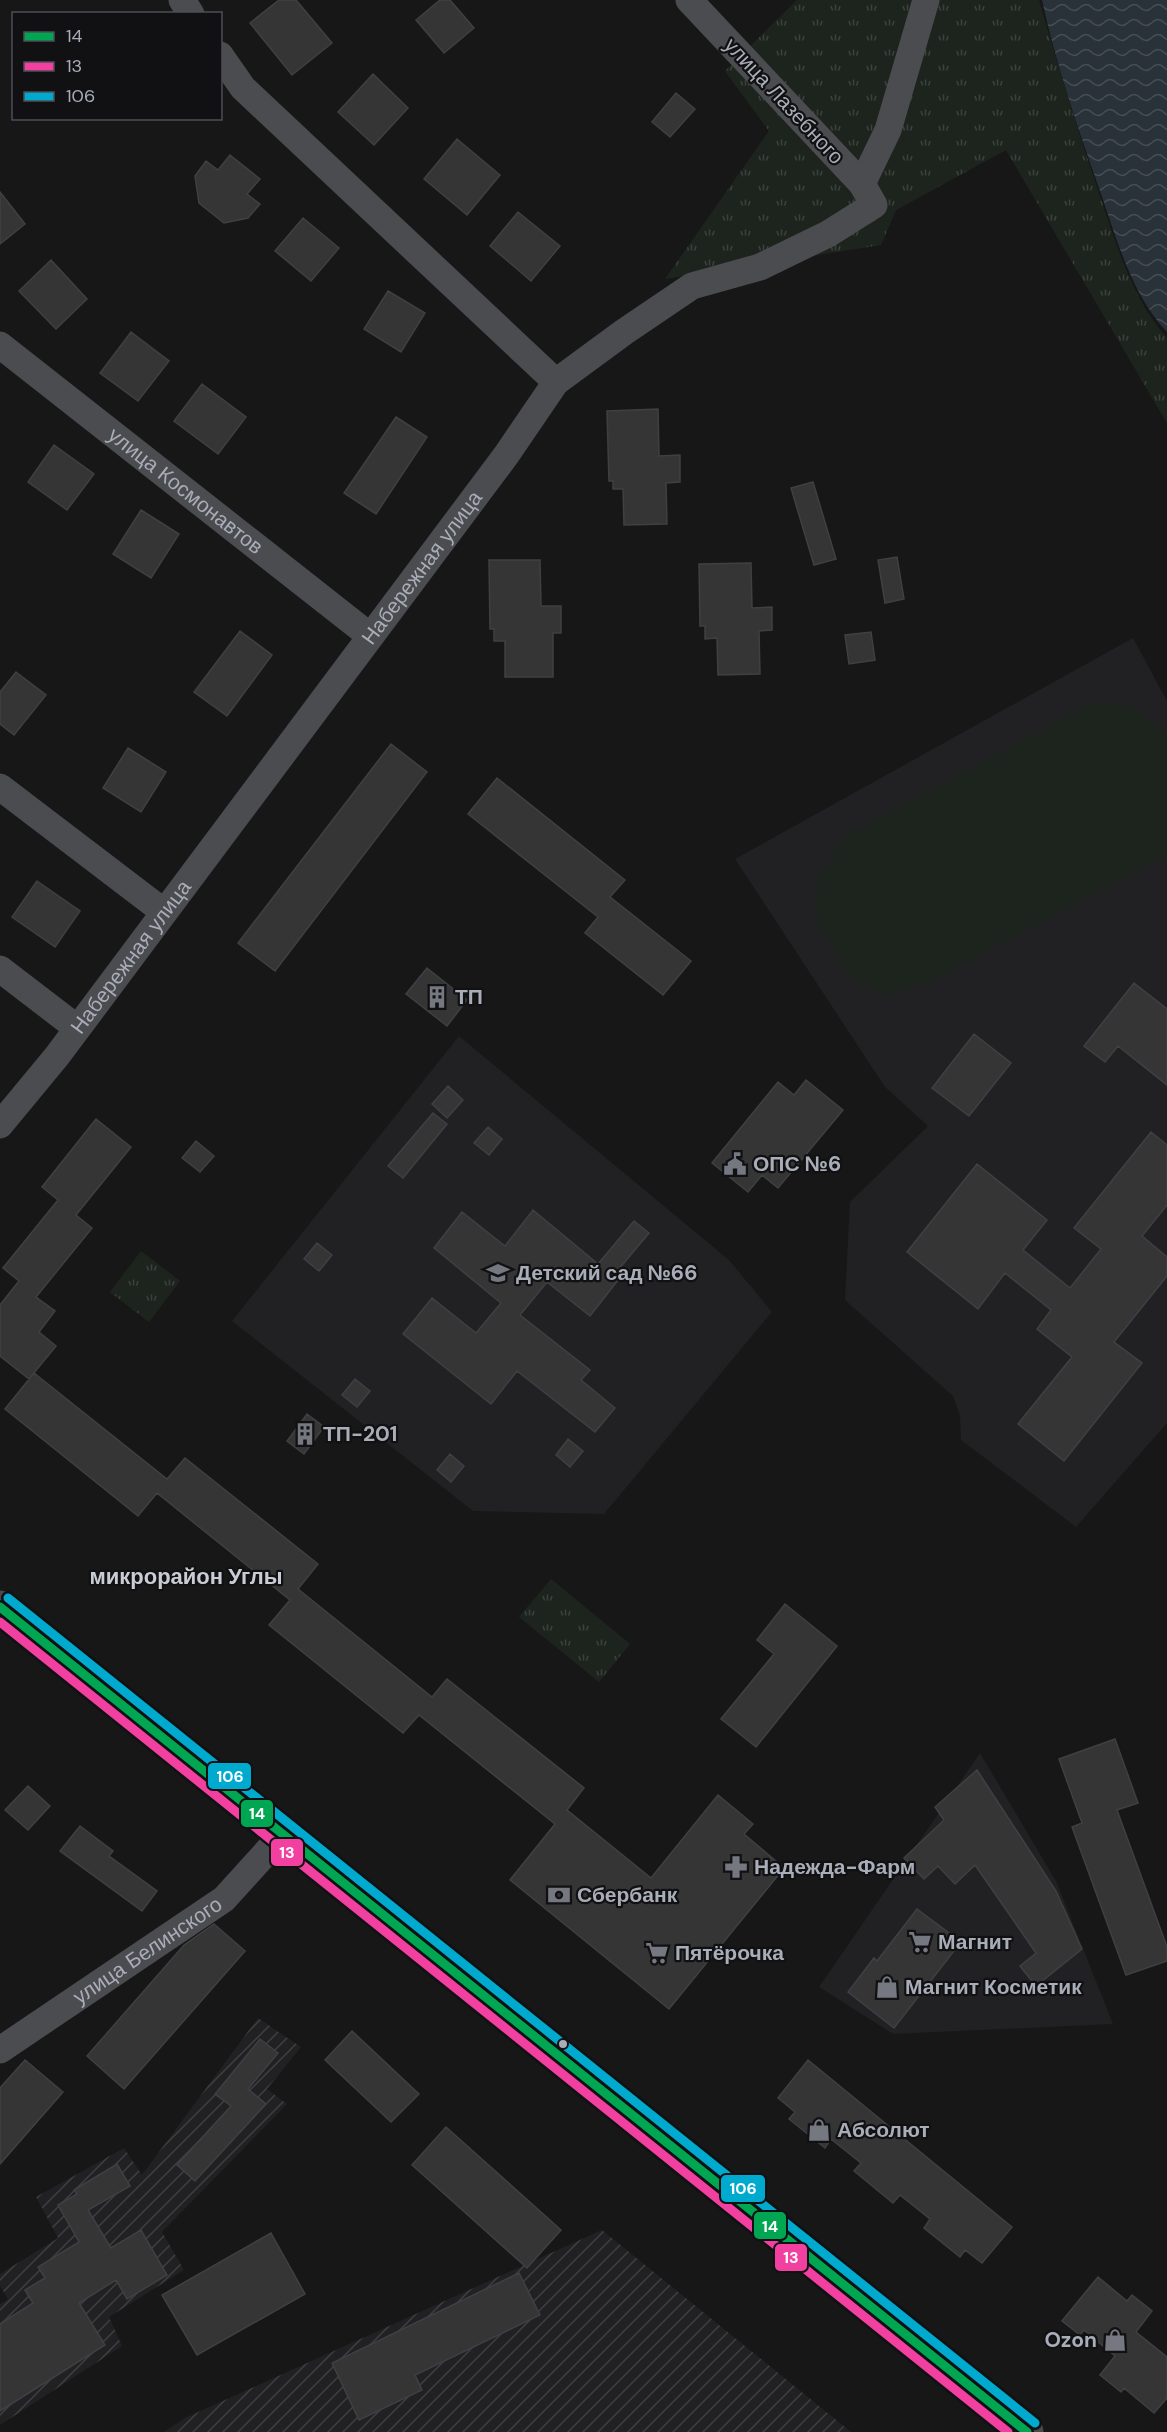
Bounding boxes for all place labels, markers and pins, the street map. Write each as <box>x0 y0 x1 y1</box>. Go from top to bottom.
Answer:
place label: ТП <box>455 983 483 1011</box>
building icon: ТП <box>424 984 450 1010</box>
place label: ОПС №6 <box>753 1150 841 1178</box>
public building icon: ОПС №6 <box>722 1151 748 1177</box>
place label: Детский сад №66 <box>516 1259 698 1287</box>
school or university icon: Детский сад №66 <box>485 1260 511 1286</box>
place label: ТП-201 <box>323 1420 397 1448</box>
building icon: ТП-201 <box>292 1421 318 1447</box>
place label: Надежда-Фарм <box>754 1853 915 1881</box>
pharmacy icon: Надежда-Фарм <box>723 1854 749 1880</box>
place label: Сбербанк <box>577 1881 678 1909</box>
bank icon: Сбербанк <box>546 1882 572 1908</box>
place label: Магнит <box>938 1928 1012 1956</box>
supermarket icon: Магнит <box>907 1929 933 1955</box>
place label: Пятёрочка <box>675 1939 784 1967</box>
supermarket icon: Пятёрочка <box>644 1940 670 1966</box>
place label: Магнит Косметик <box>905 1973 1082 2001</box>
shop icon: Магнит Косметик <box>874 1974 900 2000</box>
unlabelled marker <box>557 2038 569 2050</box>
place label: Абсолют <box>837 2116 930 2144</box>
shop icon: Абсолют <box>806 2117 832 2143</box>
place label: Ozon <box>1044 2326 1097 2354</box>
shop icon: Ozon <box>1102 2327 1128 2353</box>

